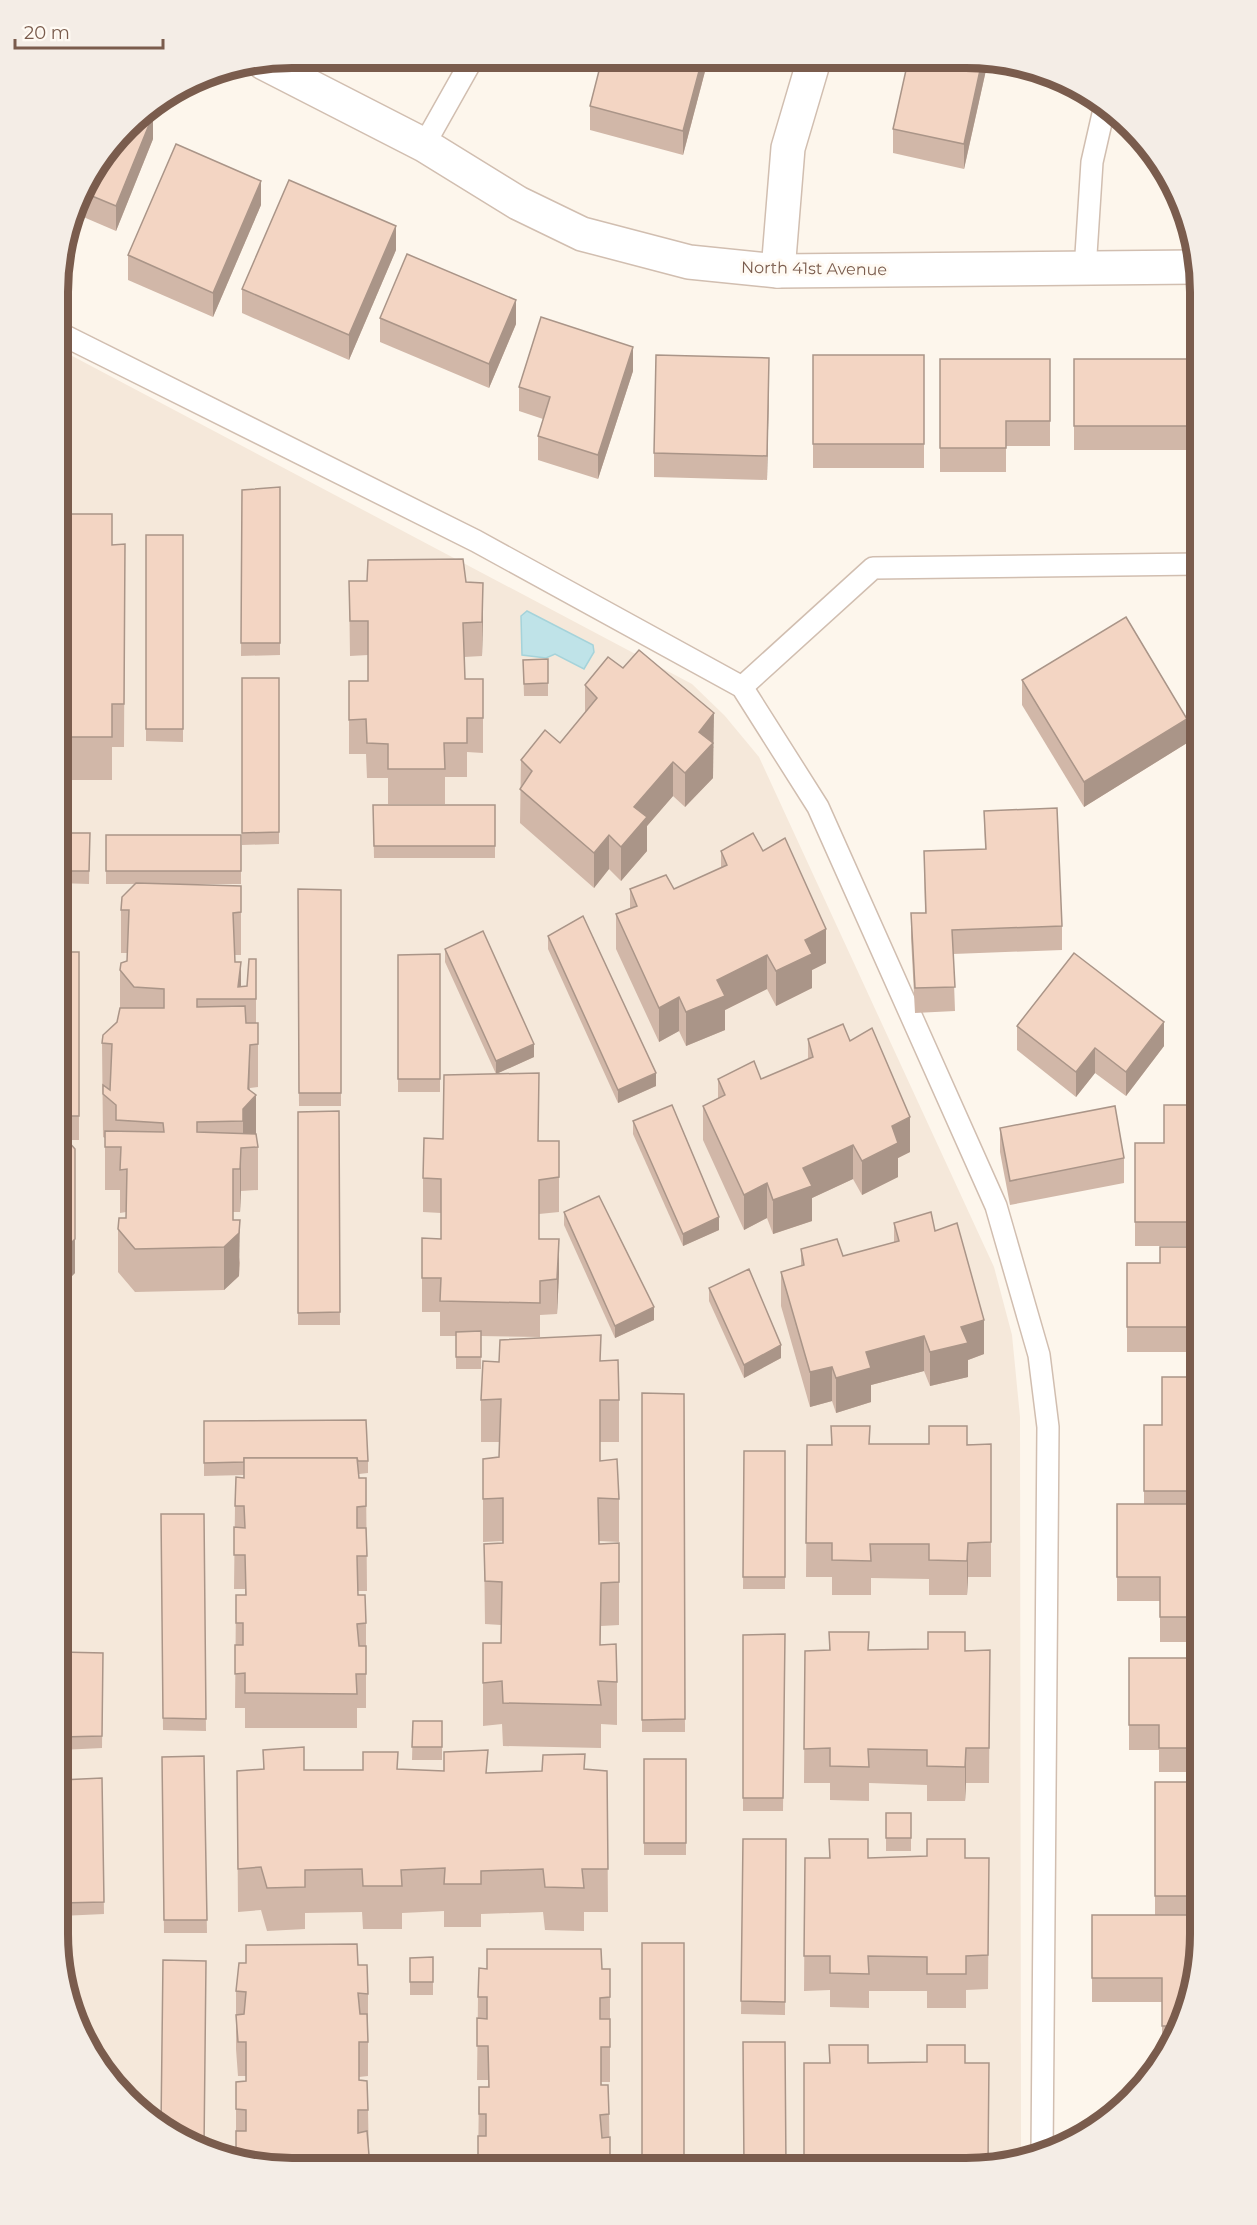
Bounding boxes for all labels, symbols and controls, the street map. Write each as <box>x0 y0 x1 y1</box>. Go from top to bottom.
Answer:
scale bar <box>15 12 164 50</box>
text: 20 m <box>24 22 70 44</box>
street label: North 41st Avenue <box>741 258 887 279</box>

